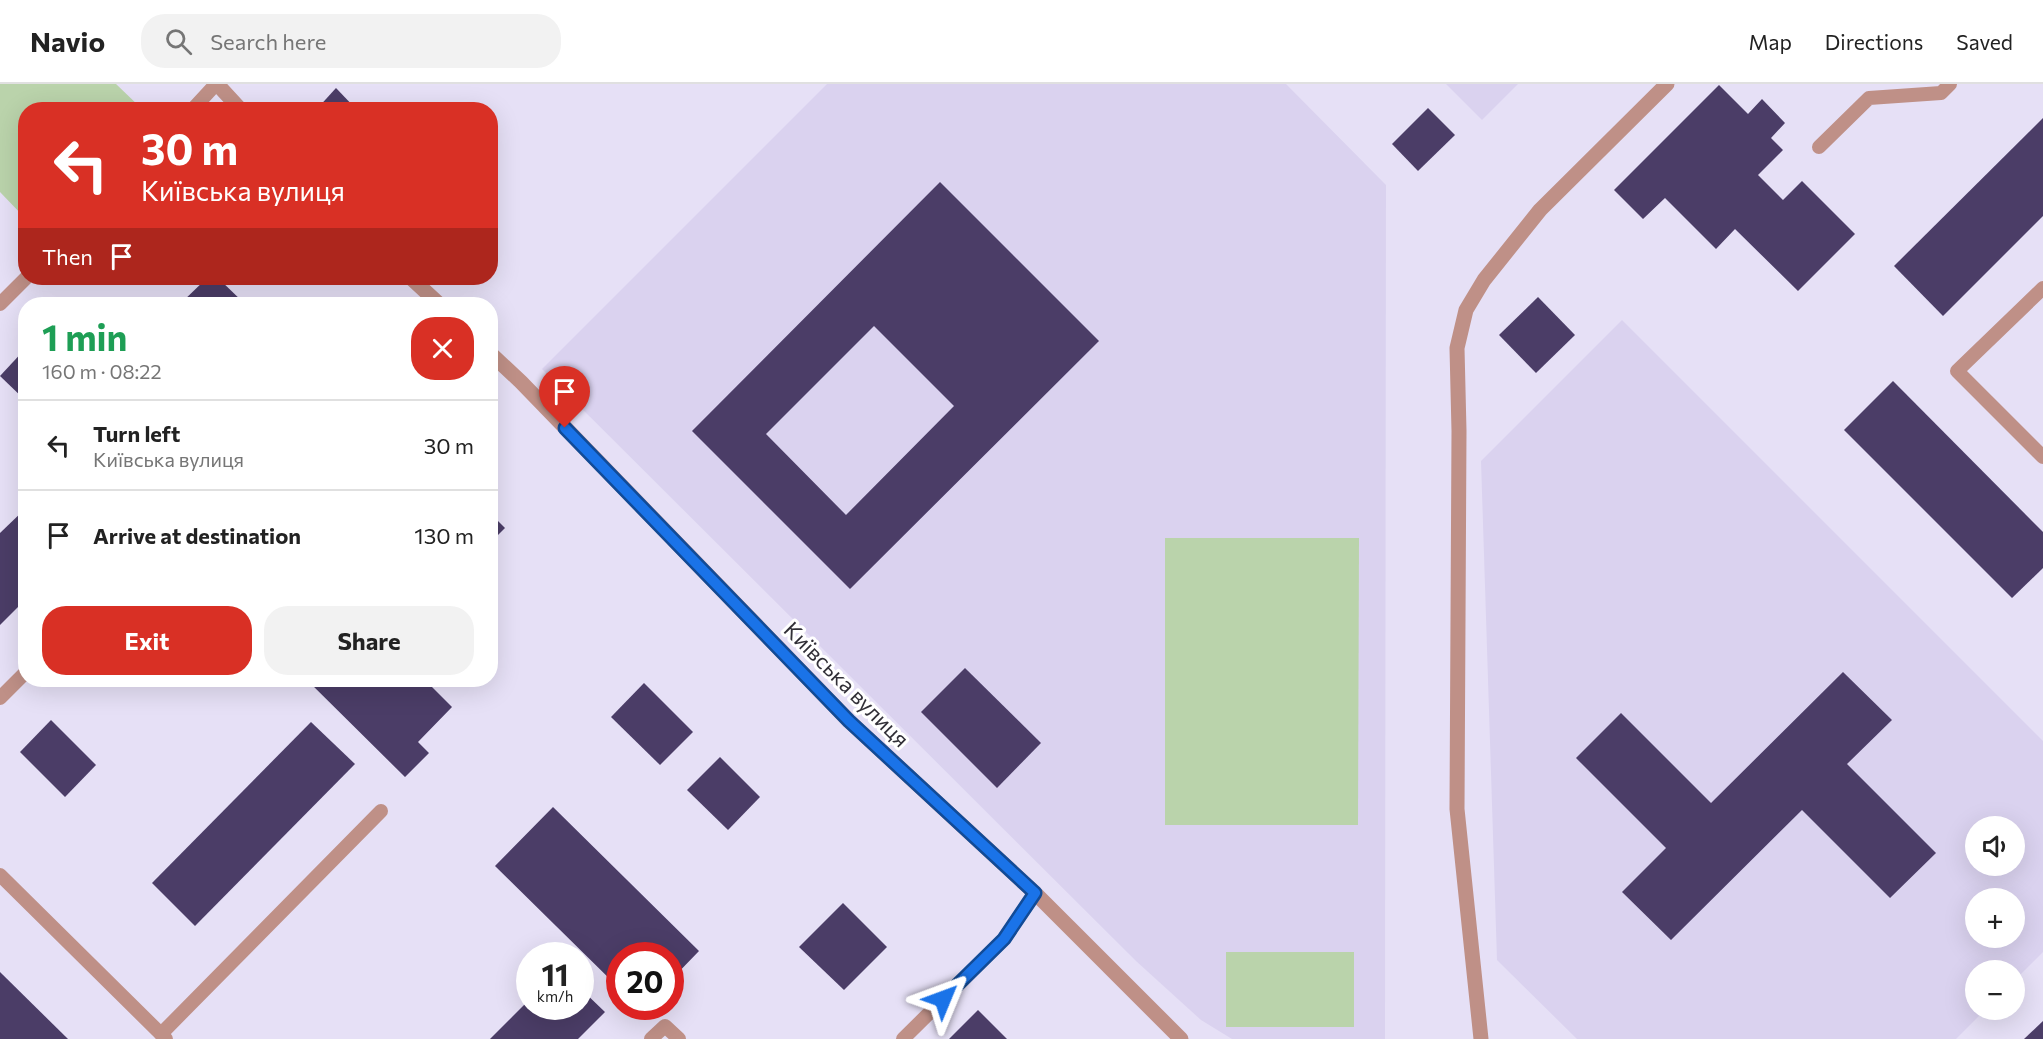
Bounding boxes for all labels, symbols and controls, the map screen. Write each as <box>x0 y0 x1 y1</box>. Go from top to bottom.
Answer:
search box <box>141 14 561 68</box>
text: Navio <box>30 24 105 58</box>
icon: search <box>162 25 195 58</box>
text: Search here <box>210 28 326 55</box>
text: Map <box>1749 29 1792 54</box>
text: Directions <box>1825 29 1923 54</box>
text: Saved <box>1956 29 2013 54</box>
text: 30 m <box>141 122 238 174</box>
icon: left <box>42 126 120 204</box>
text: Київська вулиця <box>141 174 345 207</box>
icon: arrive <box>105 240 138 273</box>
text: Then <box>42 243 93 270</box>
text: 1 min <box>42 314 127 358</box>
button: close <box>411 317 474 380</box>
text: 160 m · 08:22 <box>42 359 162 383</box>
pin <box>539 366 590 428</box>
icon: arrive <box>548 375 581 408</box>
text: Turn left <box>93 420 180 447</box>
icon: left <box>42 429 75 462</box>
text: 30 m <box>424 432 474 459</box>
text: Київська вулиця <box>93 447 244 471</box>
icon: arrive <box>42 519 75 552</box>
text: Arrive at destination <box>93 522 301 549</box>
text: 130 m <box>414 522 474 549</box>
button: Exit <box>42 606 252 675</box>
button: Share <box>264 606 474 675</box>
street label: Київська вулиця <box>779 616 915 752</box>
map controls <box>1965 816 2025 1020</box>
button: sound <box>1965 816 2025 876</box>
button: + <box>1965 888 2025 948</box>
speed limit sign: 20 <box>606 942 684 1020</box>
text: 11 <box>541 955 569 992</box>
button: − <box>1965 960 2025 1020</box>
position arrow <box>911 967 975 1031</box>
text: km/h <box>537 987 573 1005</box>

